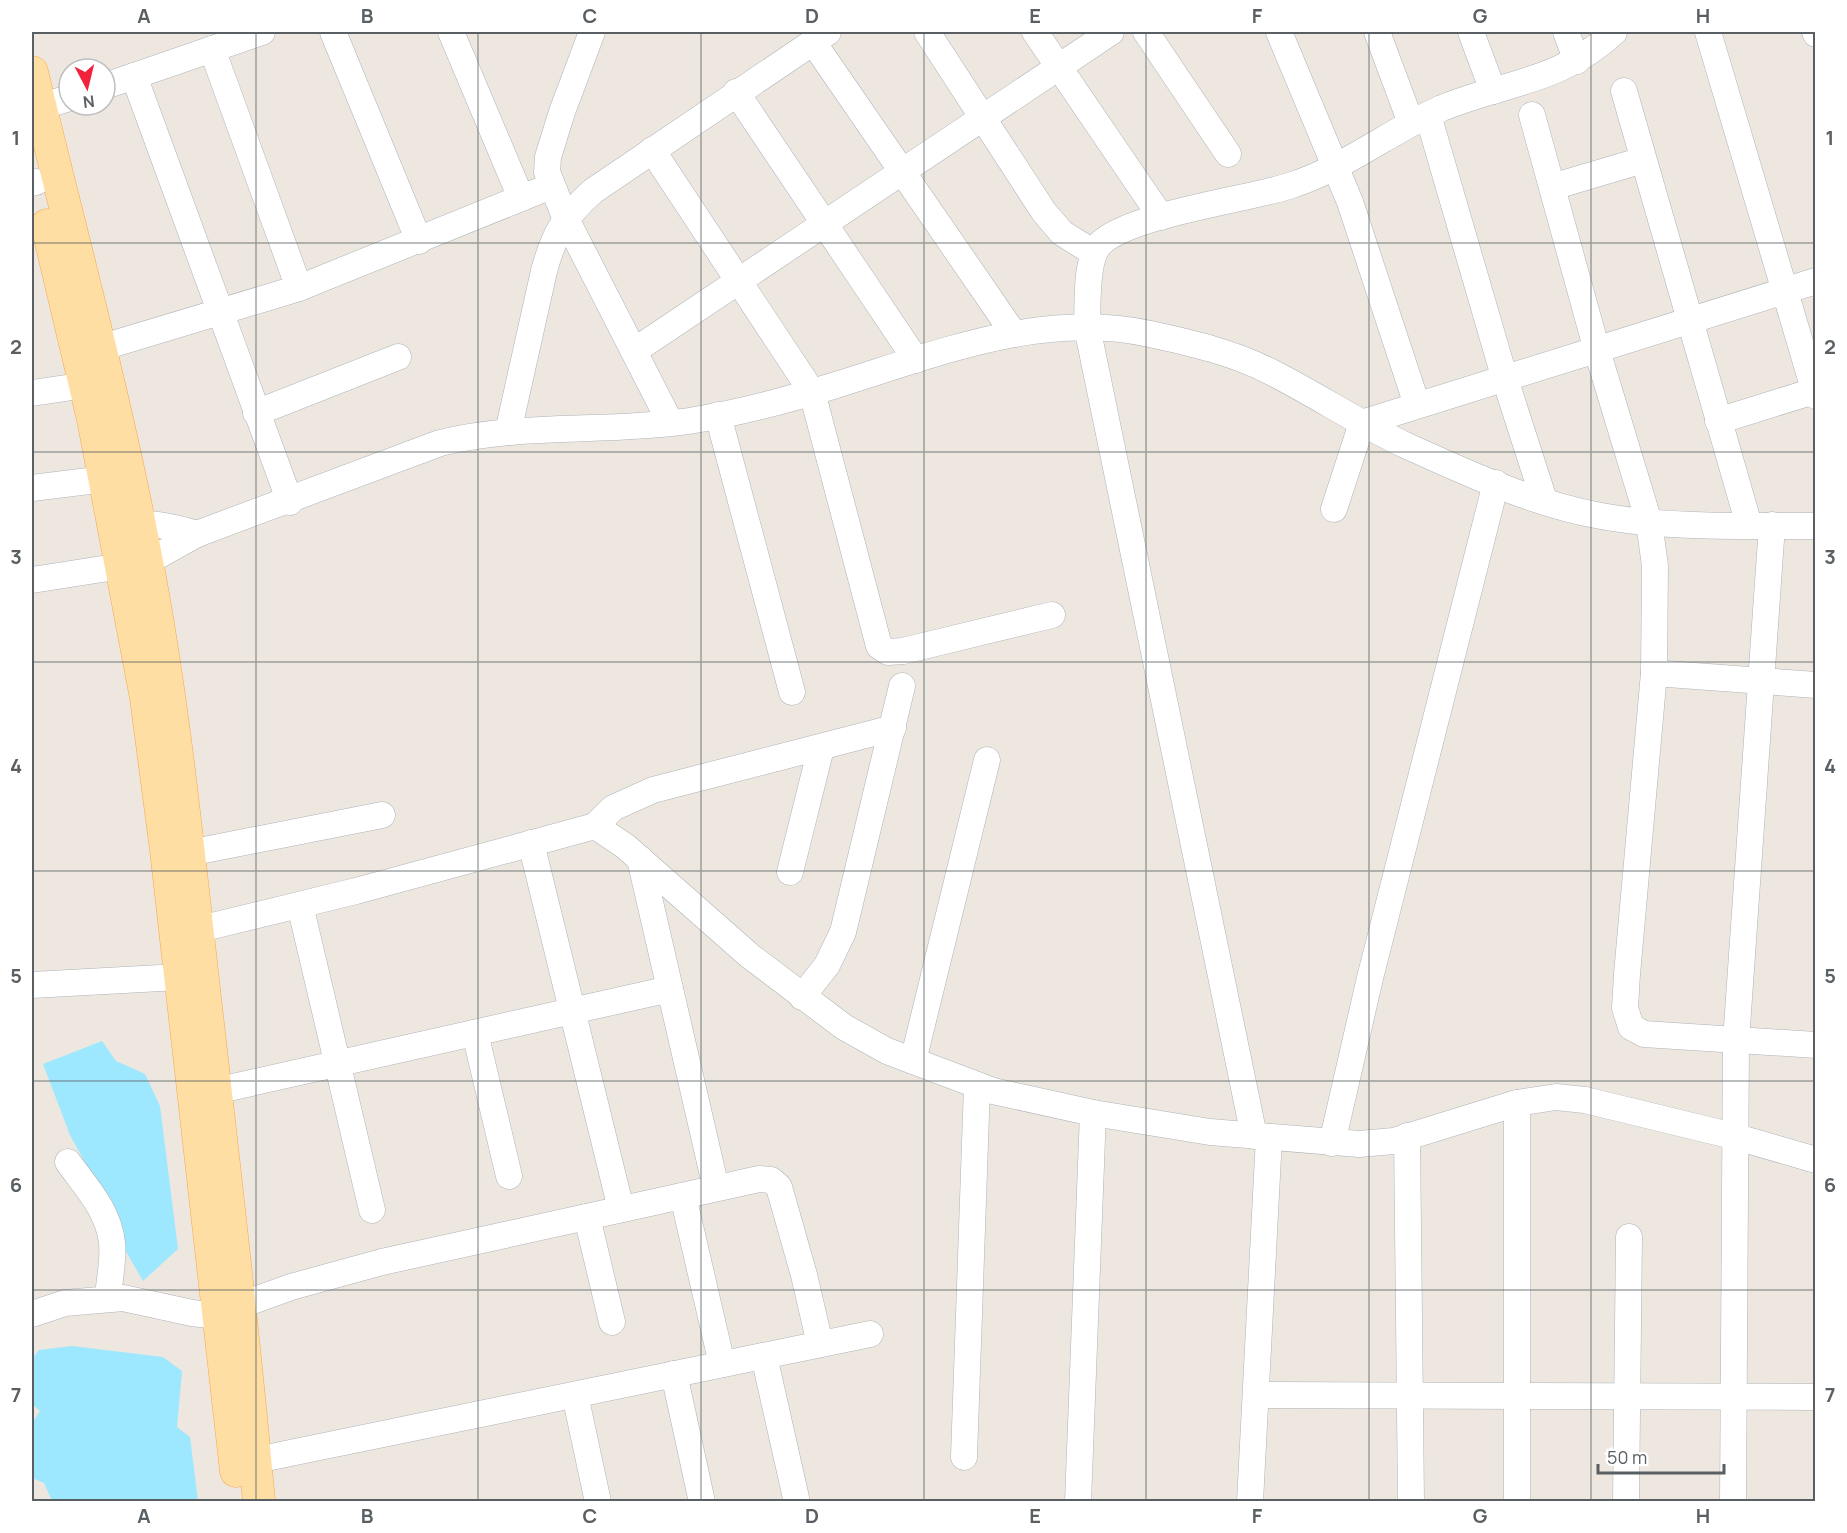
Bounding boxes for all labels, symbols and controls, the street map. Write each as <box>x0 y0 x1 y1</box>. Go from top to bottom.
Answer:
text: A <box>137 2 151 29</box>
text: B <box>361 2 374 29</box>
text: C <box>583 2 597 29</box>
text: D <box>805 2 819 29</box>
text: E <box>1029 2 1041 29</box>
text: F <box>1252 2 1263 29</box>
text: G <box>1473 2 1488 29</box>
text: H <box>1696 2 1710 29</box>
north arrow <box>57 57 117 117</box>
text: N <box>82 90 96 114</box>
text: 1 <box>12 124 20 151</box>
text: 1 <box>1826 124 1834 151</box>
text: 2 <box>10 333 22 360</box>
text: 2 <box>1824 333 1836 360</box>
text: 3 <box>10 543 22 570</box>
text: 3 <box>1824 543 1836 570</box>
text: 4 <box>10 752 22 779</box>
text: 4 <box>1824 752 1836 779</box>
text: 5 <box>10 962 22 989</box>
text: 5 <box>1824 962 1836 989</box>
text: 6 <box>10 1171 22 1198</box>
text: 6 <box>1824 1171 1836 1198</box>
text: 7 <box>11 1381 21 1408</box>
text: 7 <box>1825 1381 1835 1408</box>
scale bar <box>1598 1437 1724 1475</box>
text: 50 m <box>1607 1445 1647 1469</box>
text: A <box>137 1502 151 1529</box>
text: B <box>361 1502 374 1529</box>
text: C <box>583 1502 597 1529</box>
text: D <box>805 1502 819 1529</box>
text: E <box>1029 1502 1041 1529</box>
text: F <box>1252 1502 1263 1529</box>
text: G <box>1473 1502 1488 1529</box>
text: H <box>1696 1502 1710 1529</box>

